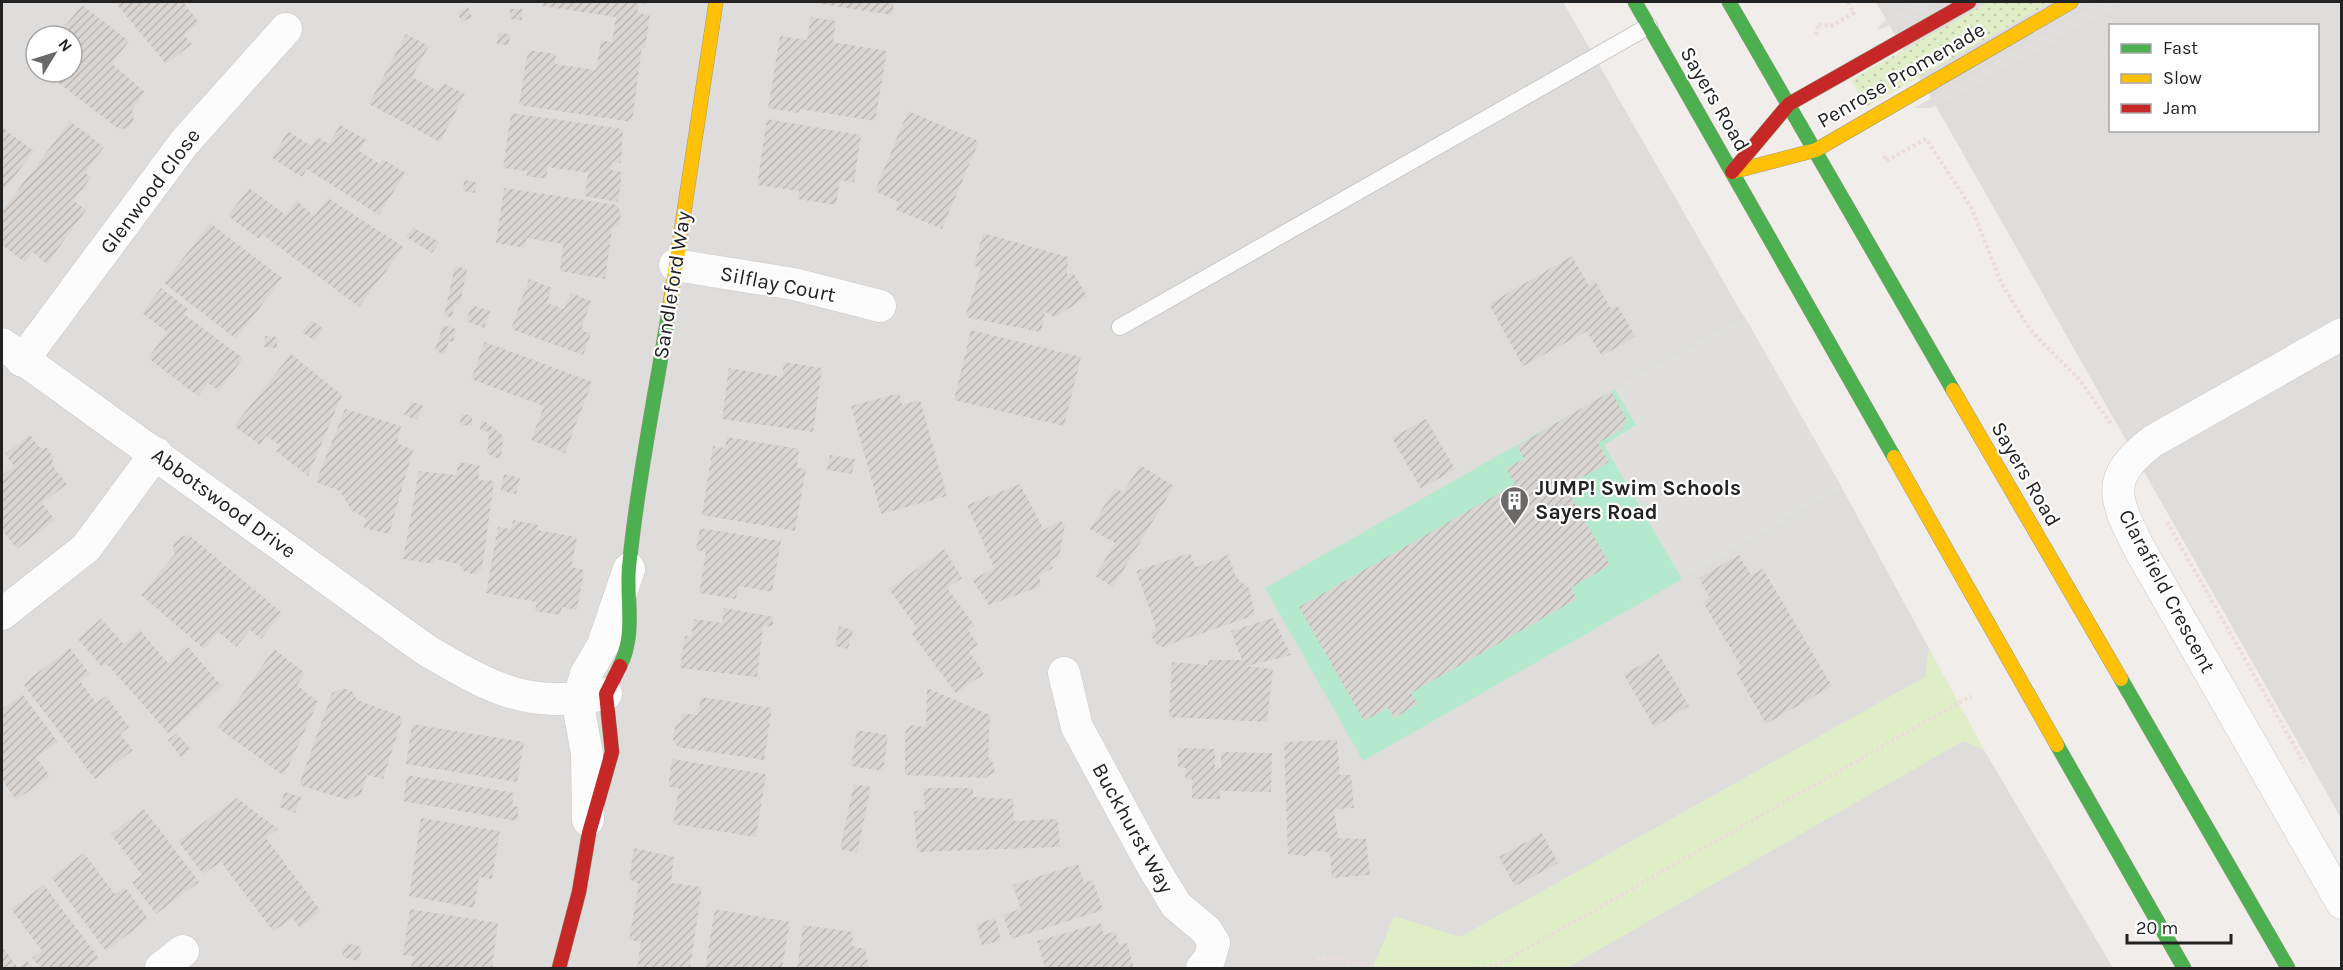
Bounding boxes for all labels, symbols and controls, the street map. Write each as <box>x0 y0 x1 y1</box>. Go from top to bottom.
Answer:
street label: Penrose Promenade <box>1813 17 1989 133</box>
north arrow <box>24 24 84 84</box>
legend <box>2109 24 2319 132</box>
text: N <box>54 35 76 55</box>
text: Fast <box>2163 37 2198 59</box>
street label: Sayers Road <box>1675 42 1755 156</box>
text: Slow <box>2163 67 2202 89</box>
text: Jam <box>2163 97 2197 119</box>
street label: Glenwood Close <box>95 124 205 258</box>
street label: Sandleford Way <box>648 209 696 361</box>
street label: Silflay Court <box>718 261 838 307</box>
street label: Sayers Road <box>1986 417 2066 531</box>
street label: Abbotswood Drive <box>147 443 301 563</box>
place label: JUMP! Swim Schools Sayers Road <box>1535 476 1741 524</box>
building icon: JUMP! Swim Schools Sayers Road <box>1498 484 1530 526</box>
street label: Clarafield Crescent <box>2114 505 2220 677</box>
street label: Buckhurst Way <box>1087 759 1179 897</box>
scale bar <box>2127 907 2230 945</box>
text: 20 m <box>2136 917 2178 939</box>

